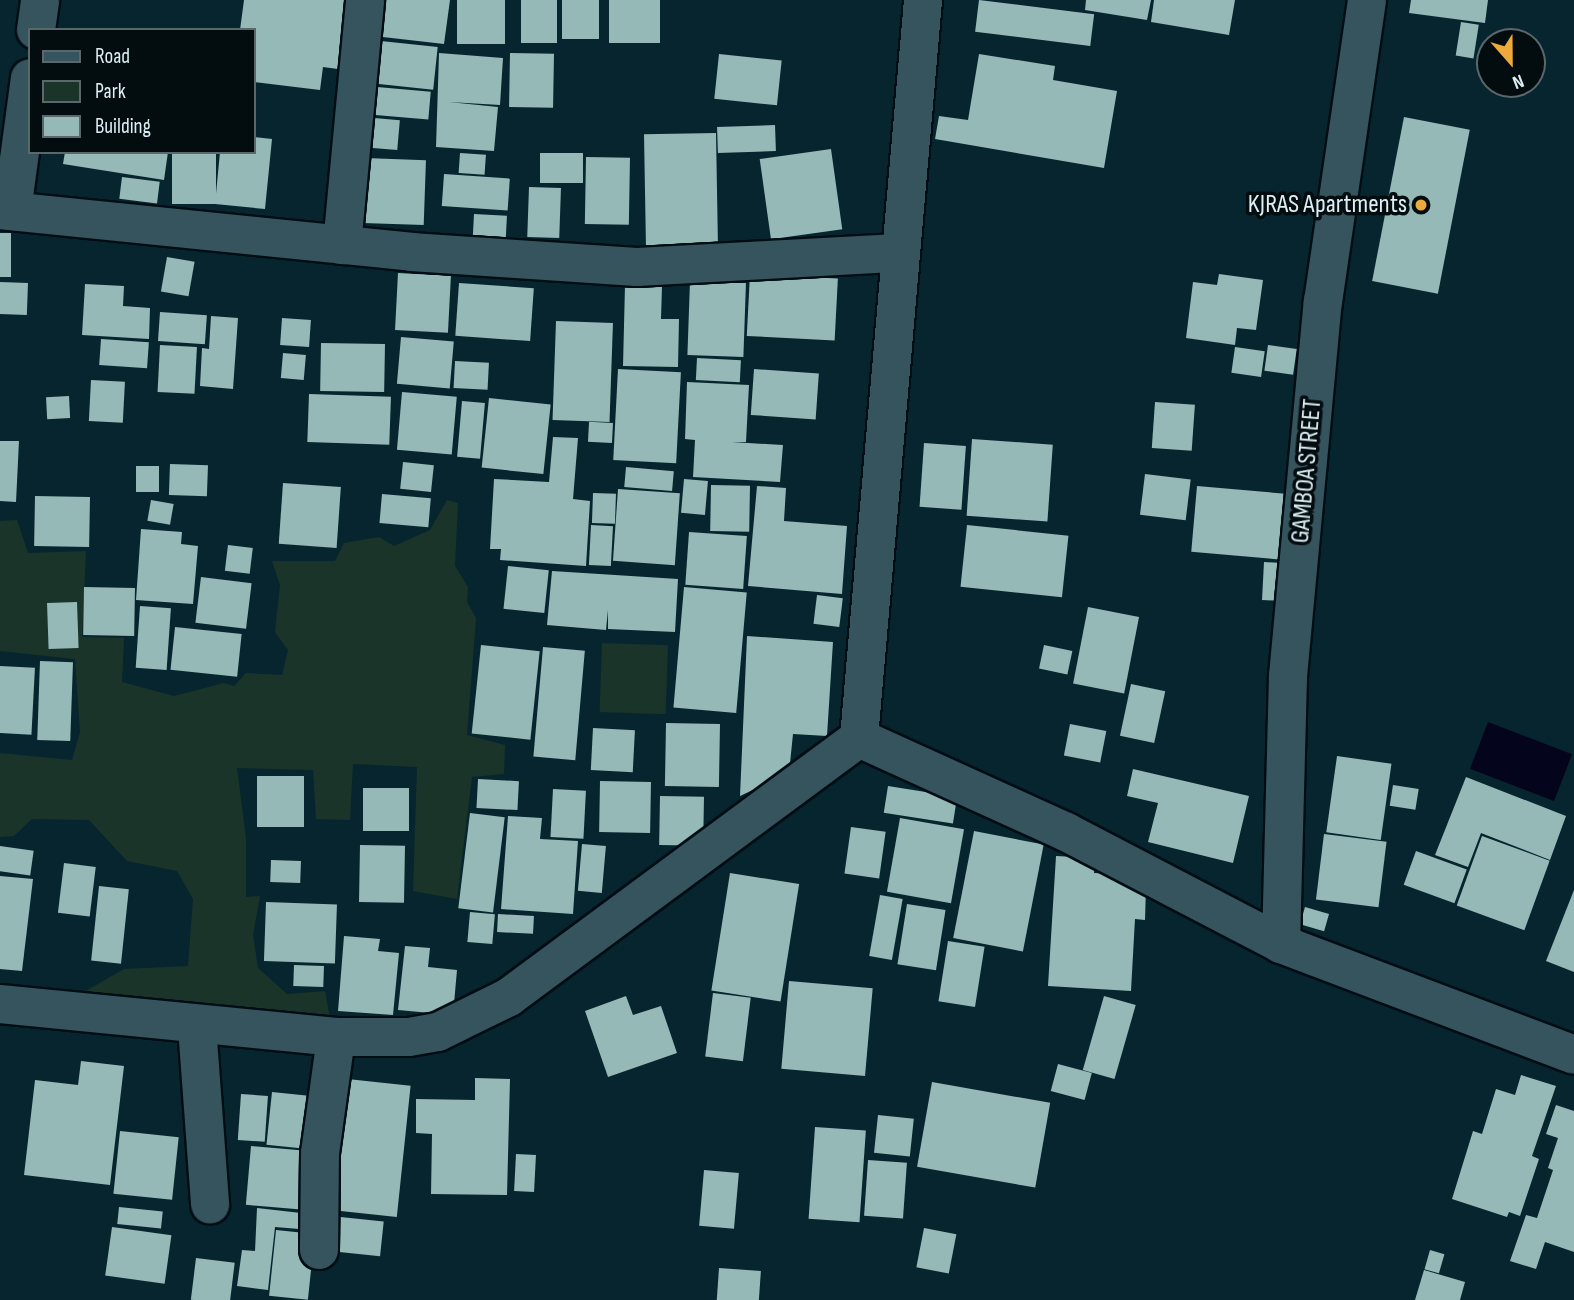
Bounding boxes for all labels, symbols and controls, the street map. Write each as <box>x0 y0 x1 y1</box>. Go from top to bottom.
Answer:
legend <box>28 28 256 154</box>
north arrow <box>1476 28 1546 98</box>
text: Road <box>95 44 130 69</box>
text: N <box>1509 69 1527 94</box>
text: Park <box>95 79 126 104</box>
text: Building <box>95 114 151 139</box>
place label: KJRAS Apartments <box>1248 189 1407 221</box>
marker: KJRAS Apartments <box>1413 197 1429 213</box>
street label: GAMBOA STREET <box>1285 398 1329 544</box>

